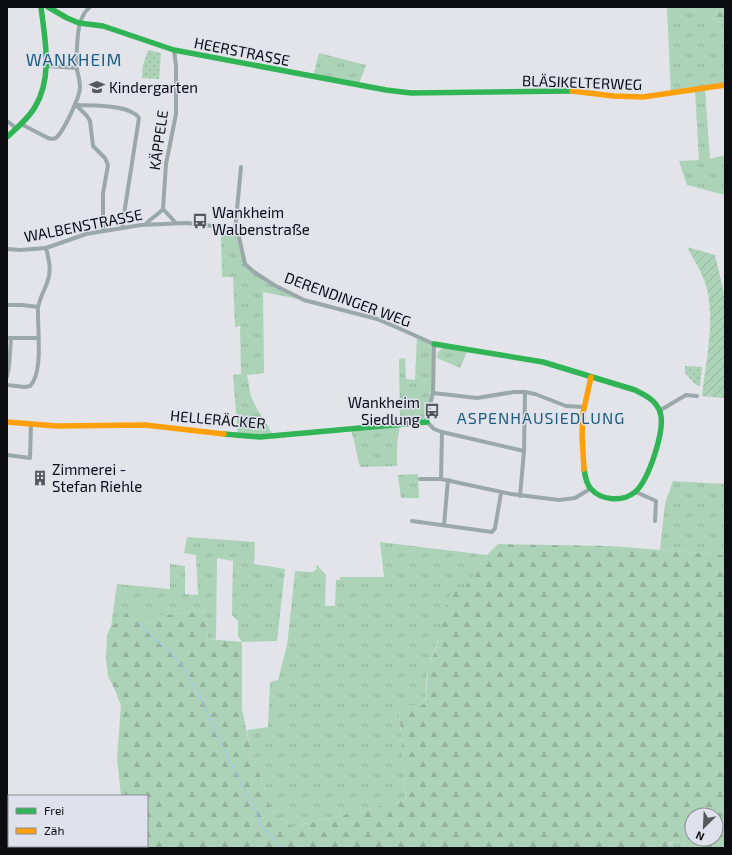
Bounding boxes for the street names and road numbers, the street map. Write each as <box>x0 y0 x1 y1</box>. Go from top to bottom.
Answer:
street label: HEERSTRASSE <box>193 33 291 69</box>
street label: BLÄSIKELTERWEG <box>522 71 642 93</box>
street label: KÄPPELE <box>145 109 171 171</box>
street label: WALBENSTRASSE <box>22 205 144 245</box>
street label: DERENDINGER WEG <box>282 268 414 330</box>
street label: HELLERÄCKER <box>170 406 266 432</box>

